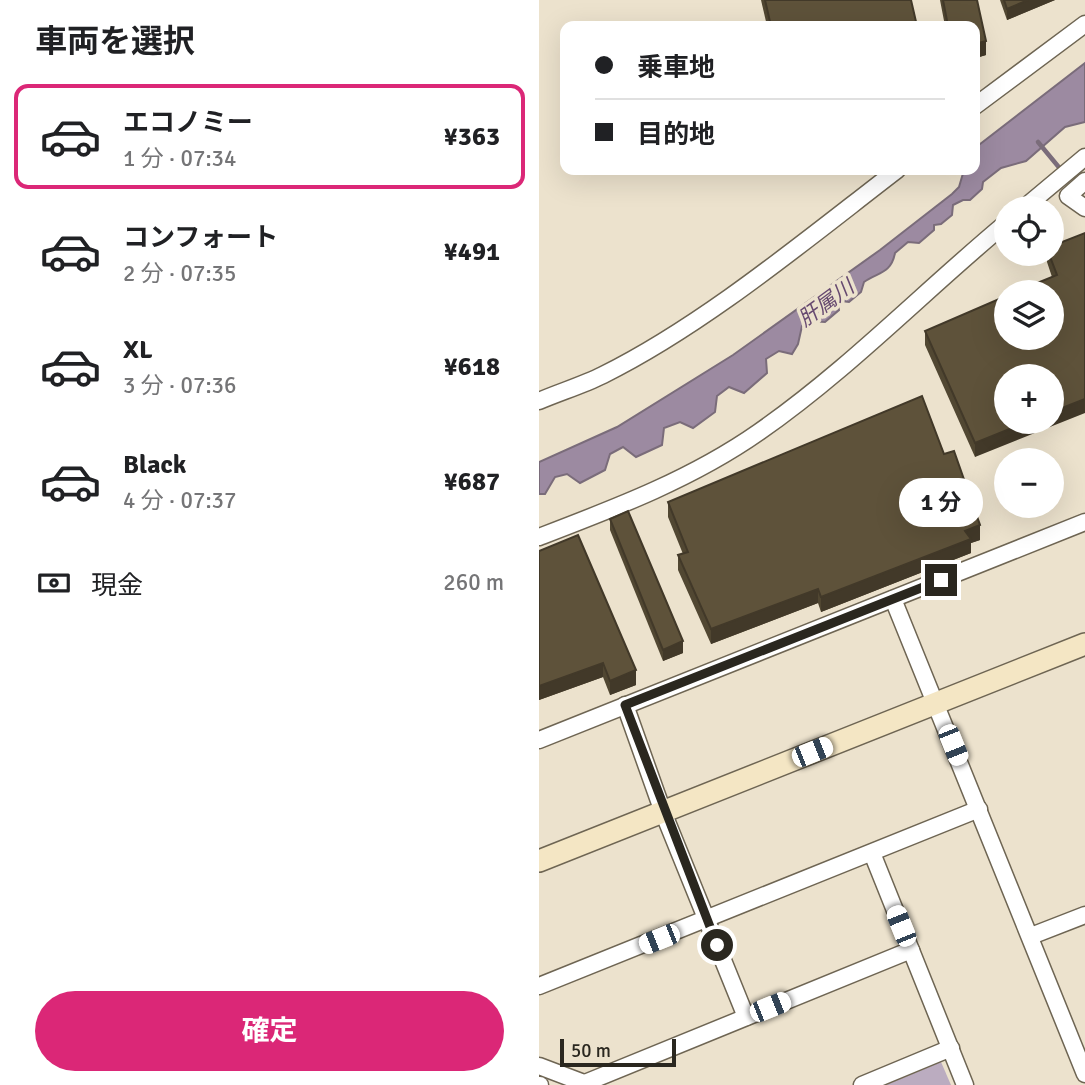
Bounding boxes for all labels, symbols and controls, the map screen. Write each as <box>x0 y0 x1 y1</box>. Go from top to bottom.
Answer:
text: 車両を選択 <box>35 22 195 61</box>
text: 乗車地 <box>637 52 715 84</box>
icon: car <box>39 105 102 168</box>
text: エコノミー <box>123 107 253 139</box>
text: 目的地 <box>637 119 715 151</box>
text: ¥363 <box>444 121 500 153</box>
text: 1 分 · 07:34 <box>123 144 236 173</box>
map controls <box>994 196 1064 518</box>
button: locate <box>994 196 1064 266</box>
icon: car <box>39 220 102 283</box>
text: コンフォート <box>123 222 278 254</box>
text: ¥491 <box>444 236 500 268</box>
text: 2 分 · 07:35 <box>123 259 236 288</box>
water label: 肝属川 <box>793 273 861 332</box>
button: layers <box>994 280 1064 350</box>
text: XL <box>123 334 153 366</box>
icon: car <box>39 335 102 398</box>
text: ¥618 <box>444 351 500 383</box>
button: + <box>994 364 1064 434</box>
text: 3 分 · 07:36 <box>123 371 236 400</box>
button: − <box>994 448 1064 518</box>
text: Black <box>123 449 186 481</box>
icon: car <box>39 450 102 513</box>
text: ¥687 <box>444 466 500 498</box>
callout: 1 分 <box>899 478 983 528</box>
text: 4 分 · 07:37 <box>123 486 236 515</box>
text: 1 分 <box>921 488 961 517</box>
icon: cash <box>35 564 73 602</box>
route end <box>925 564 957 596</box>
text: 260 m <box>443 568 504 597</box>
text: 現金 <box>91 570 143 602</box>
car <box>936 722 971 768</box>
car <box>789 734 836 770</box>
car <box>884 903 919 949</box>
car <box>636 921 683 957</box>
route start <box>701 929 733 961</box>
car <box>747 989 794 1025</box>
button: 確定 <box>35 991 504 1071</box>
scale bar <box>560 1036 675 1068</box>
text: 50 m <box>571 1039 611 1063</box>

